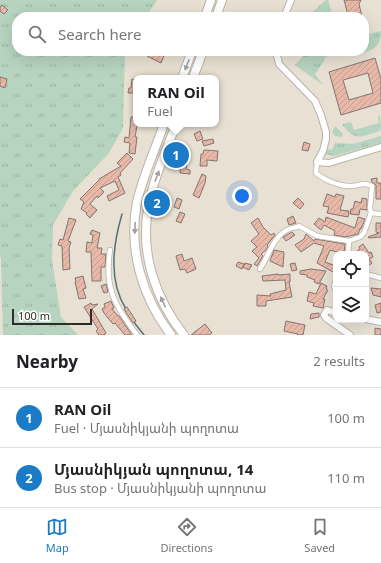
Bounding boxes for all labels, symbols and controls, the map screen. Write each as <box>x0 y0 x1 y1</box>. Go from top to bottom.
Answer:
search box <box>12 12 369 56</box>
icon: search <box>26 23 48 45</box>
text: Search here <box>58 24 141 44</box>
one-way arrow <box>183 59 189 71</box>
popup <box>133 75 219 127</box>
text: RAN Oil <box>147 82 205 102</box>
text: Fuel <box>147 102 173 120</box>
pin: 1 <box>163 140 189 170</box>
one-way arrow <box>154 170 160 182</box>
your location <box>232 186 252 206</box>
pin: 2 <box>144 188 170 218</box>
one-way arrow <box>131 222 138 234</box>
map controls <box>333 251 369 323</box>
button: locate <box>333 251 369 287</box>
button: layers <box>333 287 369 323</box>
one-way arrow <box>160 297 166 308</box>
scale bar <box>12 307 92 326</box>
text: 100 m <box>18 308 50 323</box>
text: Nearby <box>16 350 78 373</box>
text: 2 results <box>313 352 365 370</box>
text: RAN Oil <box>54 399 111 419</box>
text: 1 <box>25 409 33 427</box>
text: 100 m <box>327 409 365 427</box>
text: Fuel · Մյասնիկյանի պողոտա <box>54 419 239 437</box>
text: Մյասնիկյան պողոտա, 14 <box>54 459 253 479</box>
text: 2 <box>25 469 33 487</box>
text: 110 m <box>327 469 365 487</box>
text: Bus stop · Մյասնիկյանի պողոտա <box>54 479 266 497</box>
tab: Map <box>46 516 69 555</box>
tab: Directions <box>160 516 213 555</box>
tab: Saved <box>304 516 335 555</box>

